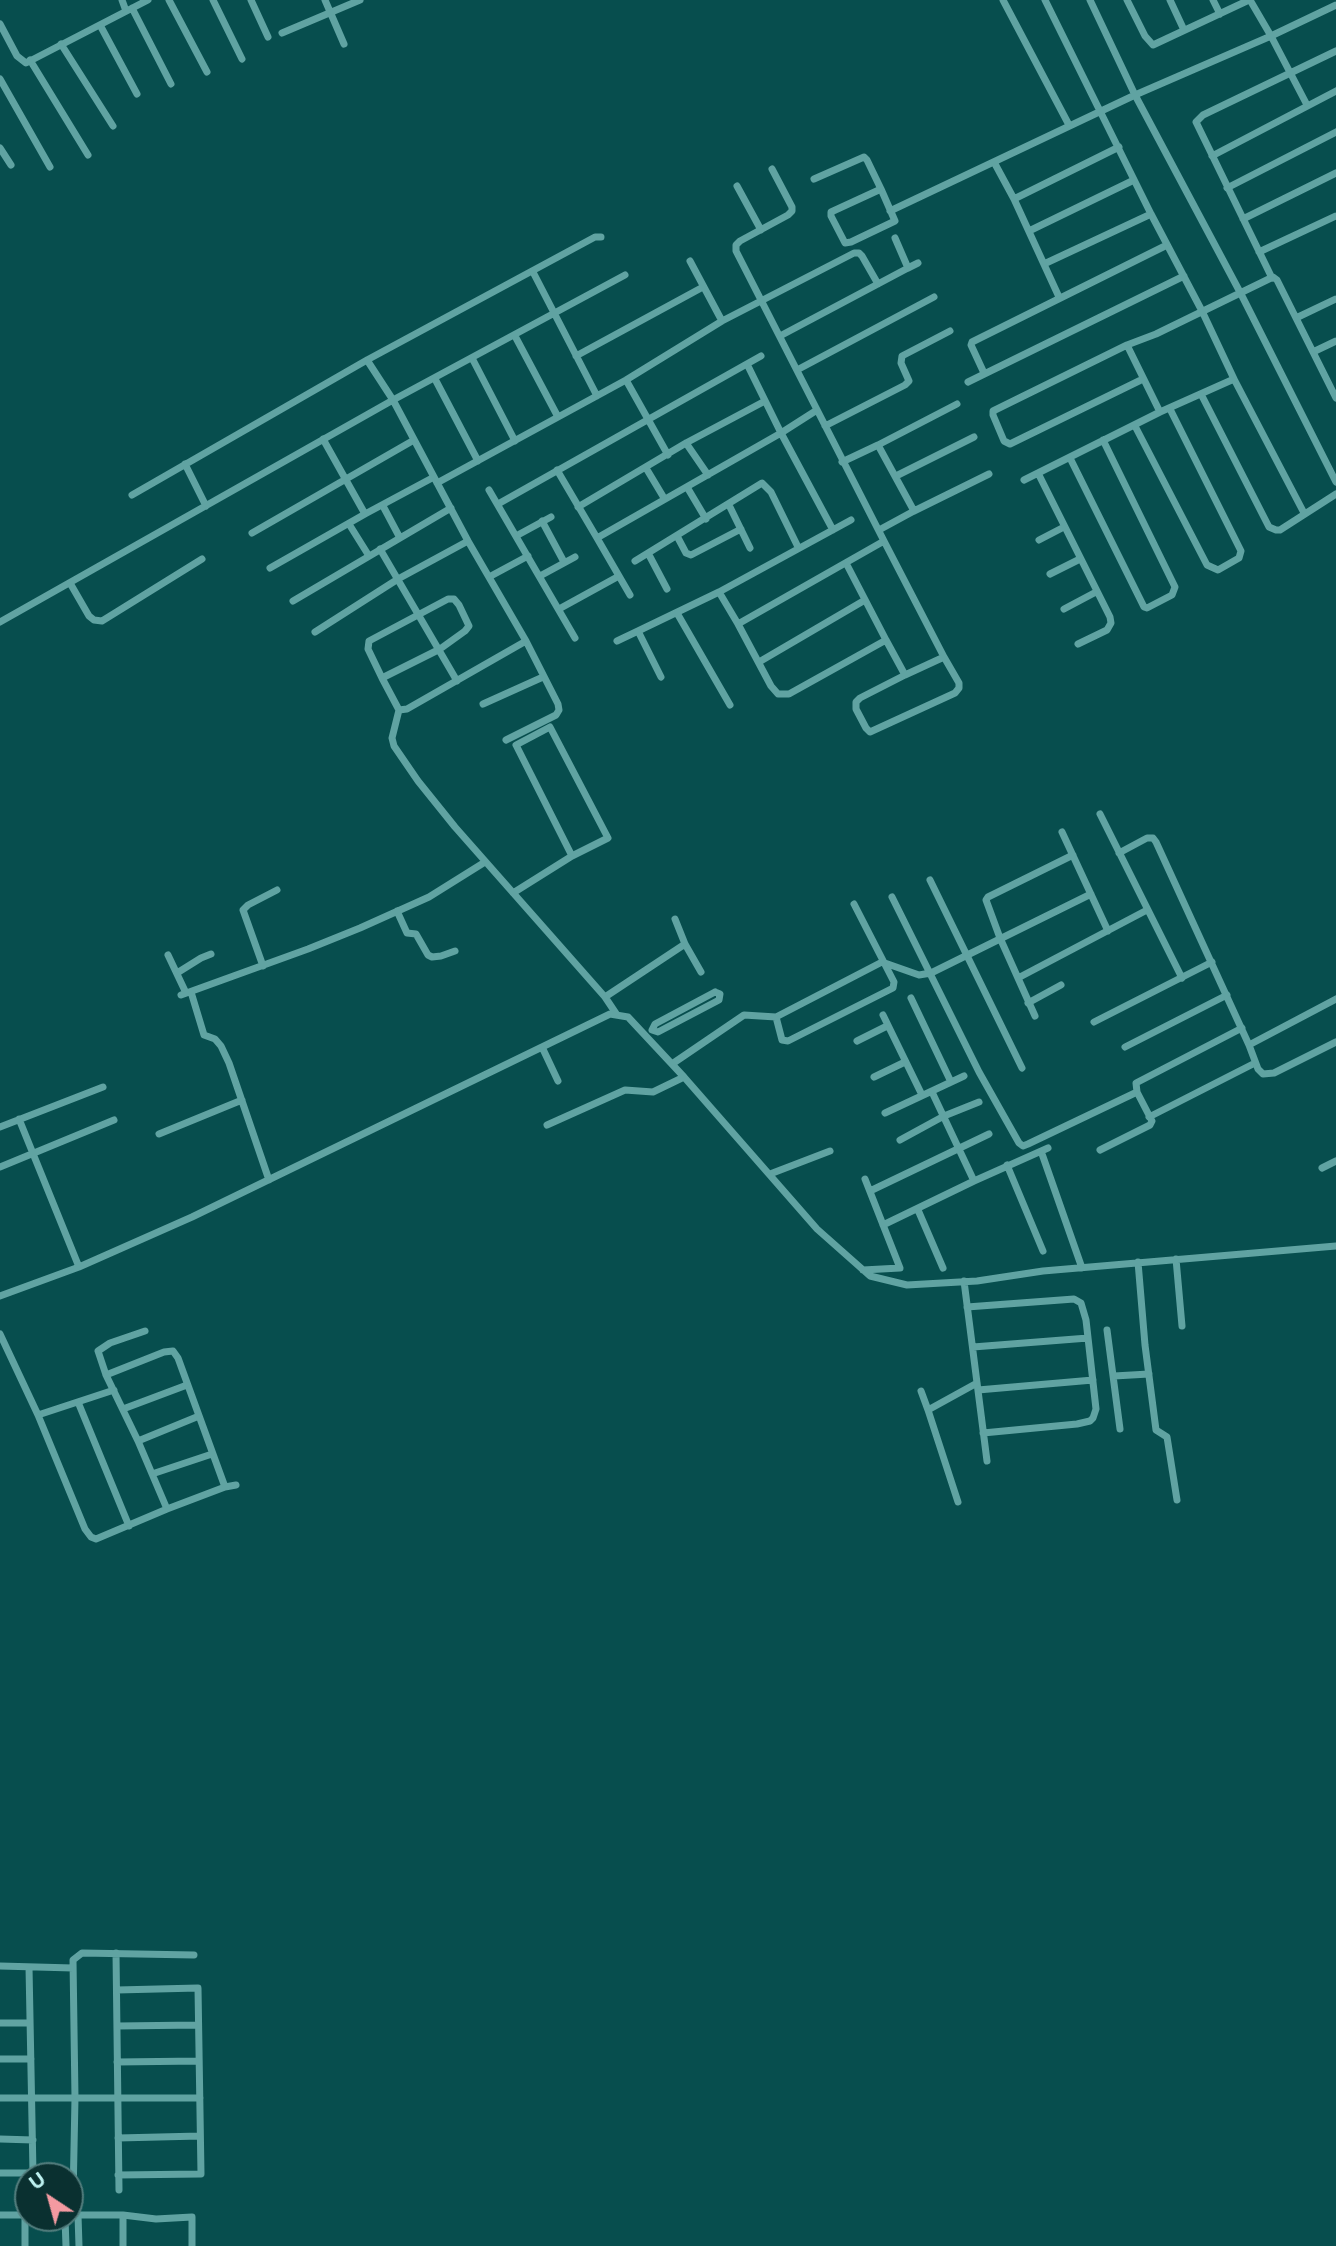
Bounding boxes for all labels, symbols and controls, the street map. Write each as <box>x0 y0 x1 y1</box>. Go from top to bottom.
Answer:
north arrow <box>14 2162 84 2232</box>
text: U <box>25 2168 50 2195</box>

